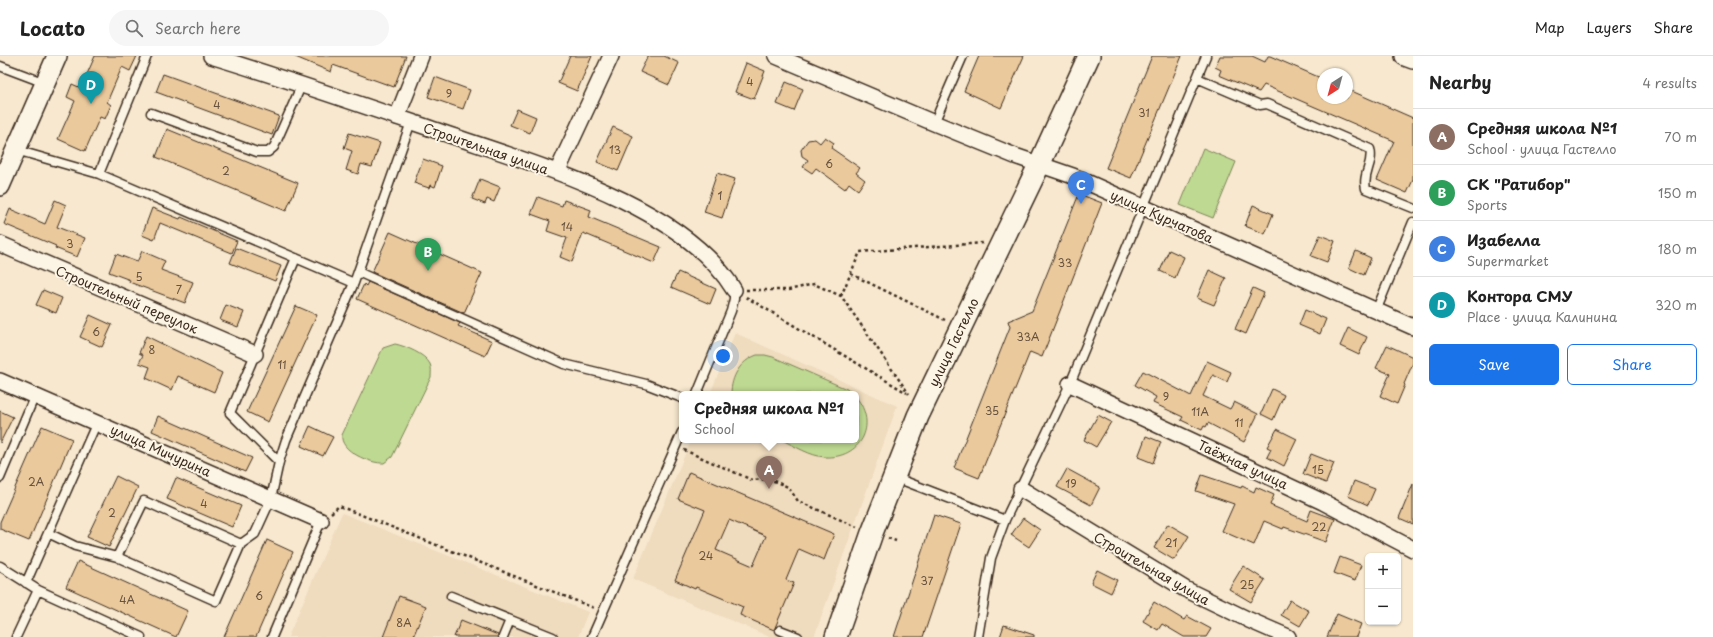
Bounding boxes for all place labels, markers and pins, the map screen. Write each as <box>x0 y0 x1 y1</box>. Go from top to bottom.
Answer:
pin: D <box>78 71 104 104</box>
pin: C <box>1068 171 1094 204</box>
pin: B <box>415 238 441 271</box>
pin: A <box>756 456 782 489</box>

